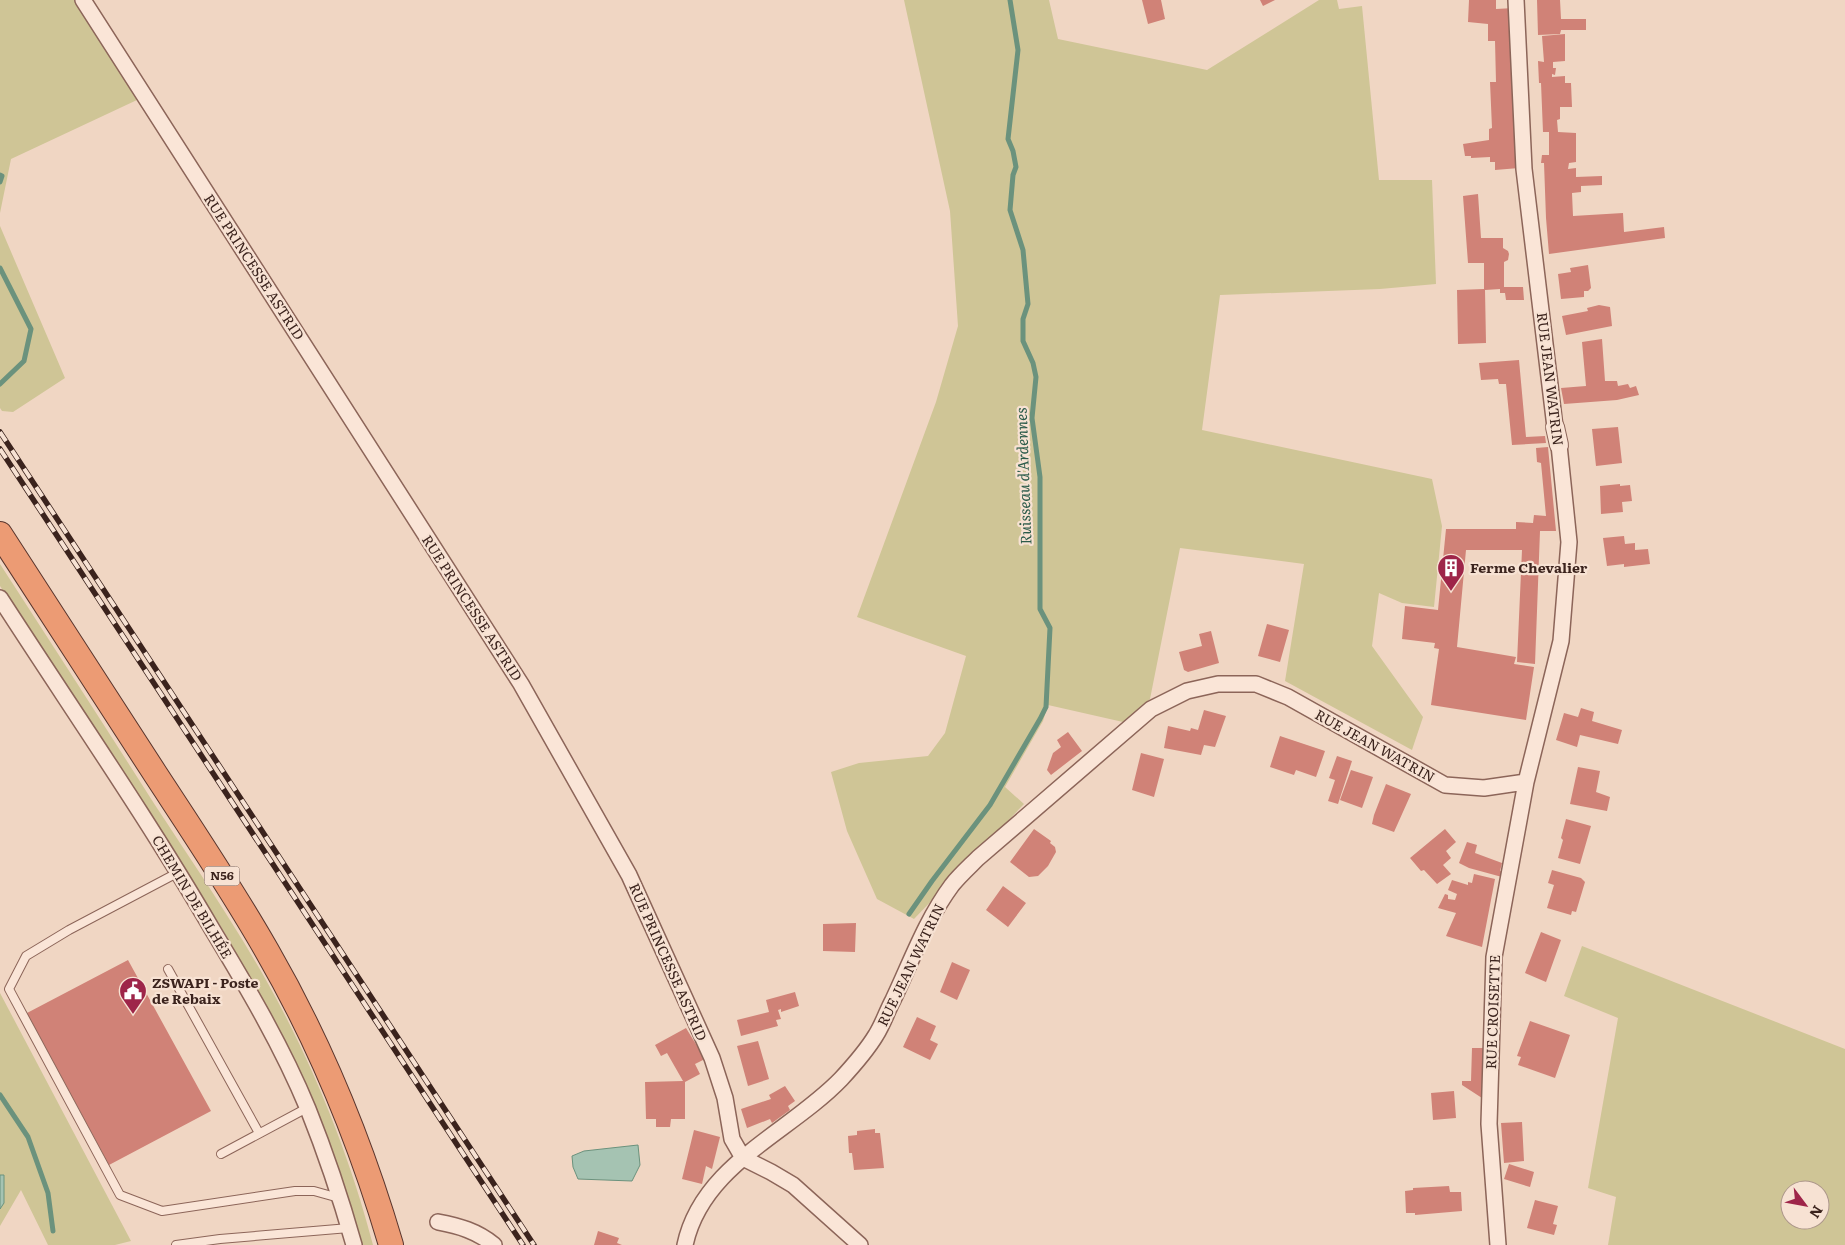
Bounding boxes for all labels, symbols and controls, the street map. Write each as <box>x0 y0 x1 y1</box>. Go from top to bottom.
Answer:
street label: RUE PRINCESSE ASTRID <box>200 189 310 344</box>
street label: RUE JEAN WATRIN <box>1533 311 1569 447</box>
water label: Ruisseau d'Ardennes <box>1009 407 1036 545</box>
street label: RUE PRINCESSE ASTRID <box>418 530 528 685</box>
building icon: Ferme Chevalier <box>1436 553 1466 592</box>
place label: Ferme Chevalier <box>1470 557 1588 577</box>
street label: RUE JEAN WATRIN <box>1312 704 1439 786</box>
street label: CHEMIN DE BILHÉE <box>148 831 238 962</box>
road number: N56 <box>204 866 240 886</box>
street label: RUE PRINCESSE ASTRID <box>625 880 713 1044</box>
street label: RUE JEAN WATRIN <box>872 900 949 1029</box>
street label: RUE CROISETTE <box>1480 954 1504 1070</box>
place label: ZSWAPI - Poste de Rebaix <box>152 972 259 1008</box>
public building icon: ZSWAPI - Poste de Rebaix <box>118 976 148 1015</box>
north arrow <box>1780 1180 1830 1230</box>
text: N <box>1805 1202 1828 1223</box>

